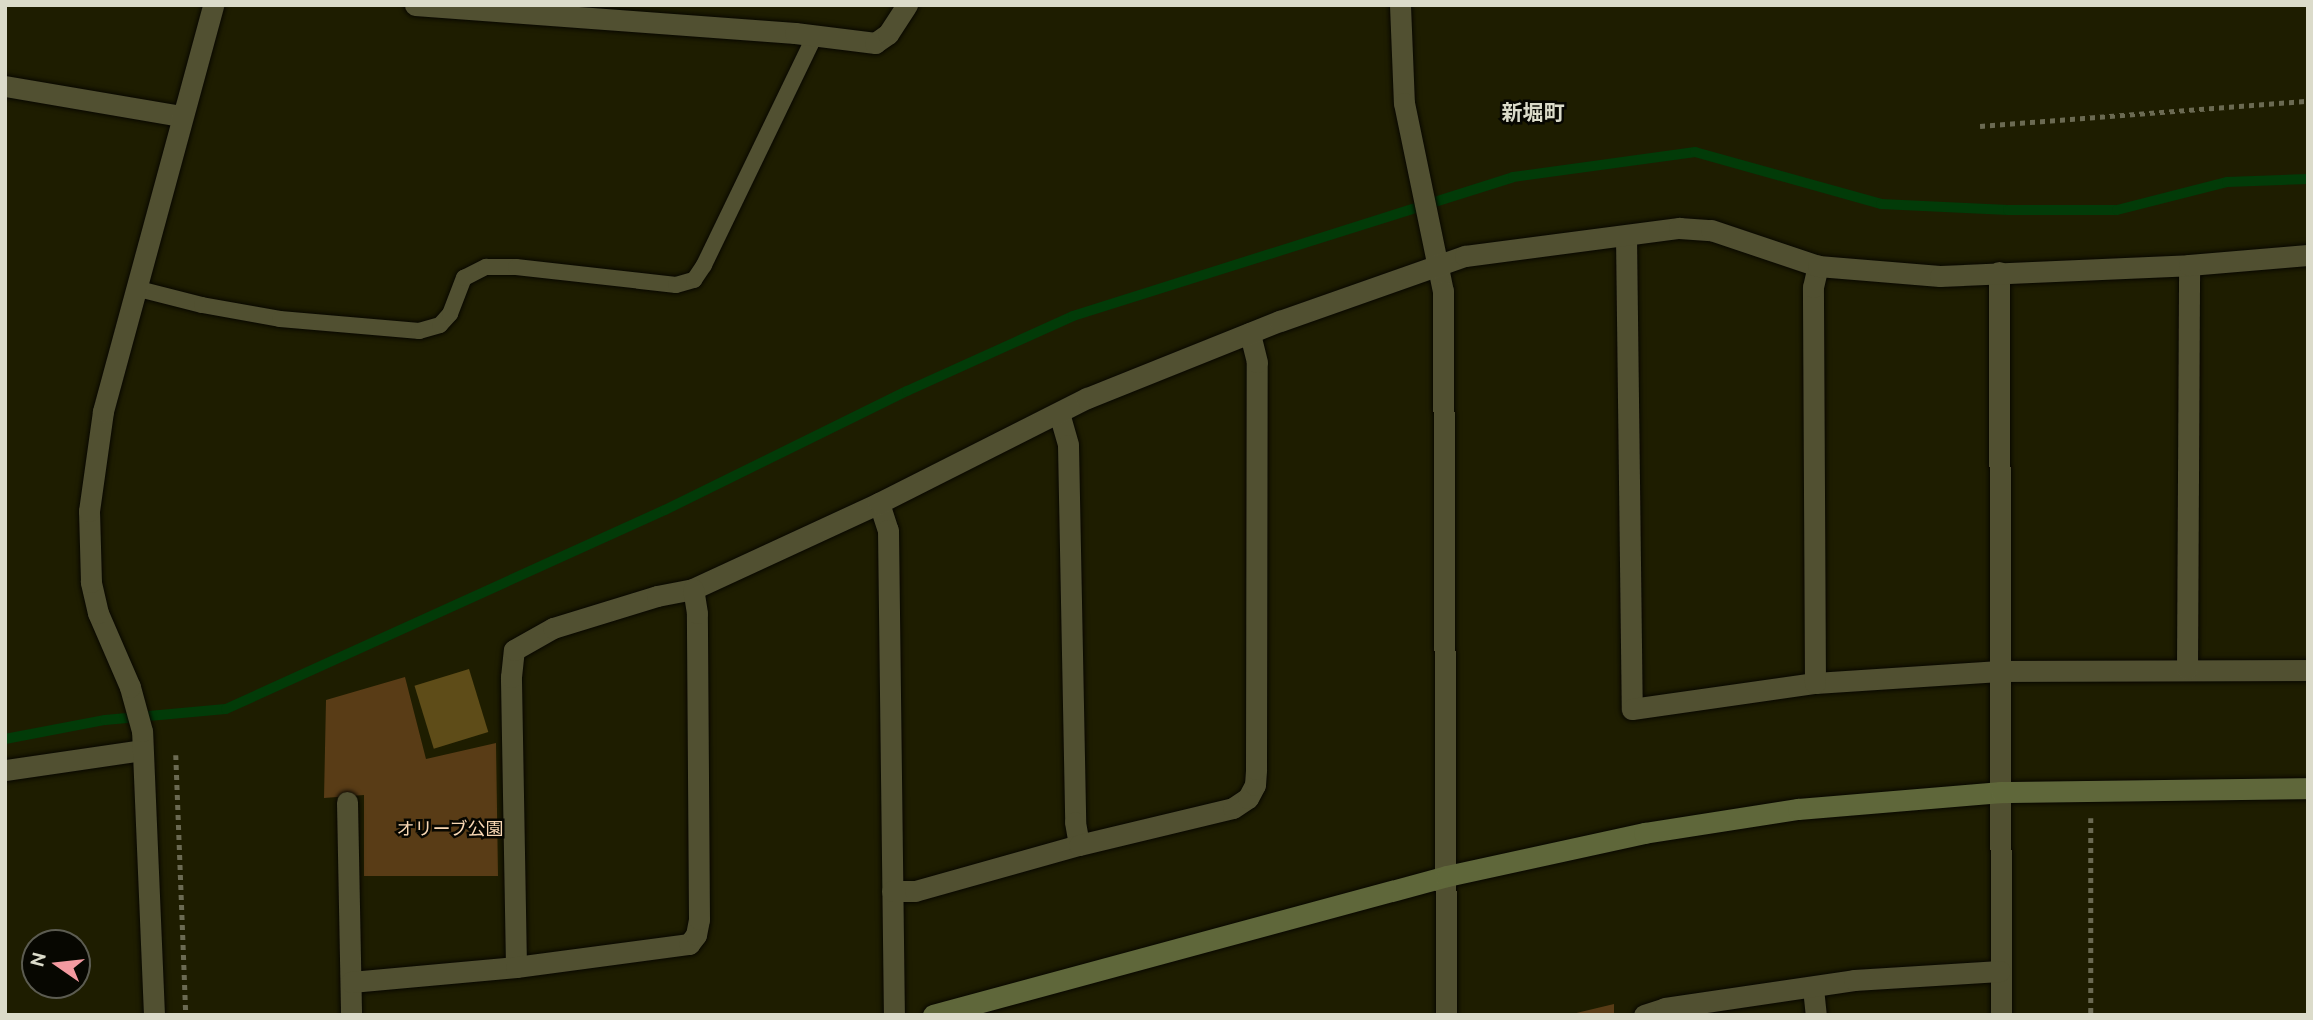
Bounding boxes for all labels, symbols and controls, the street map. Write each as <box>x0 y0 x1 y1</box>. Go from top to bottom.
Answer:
district label: 新堀町 <box>1502 99 1564 125</box>
park label: オリーブ公園 <box>396 817 504 839</box>
north arrow <box>21 929 91 999</box>
text: N <box>25 950 50 969</box>

